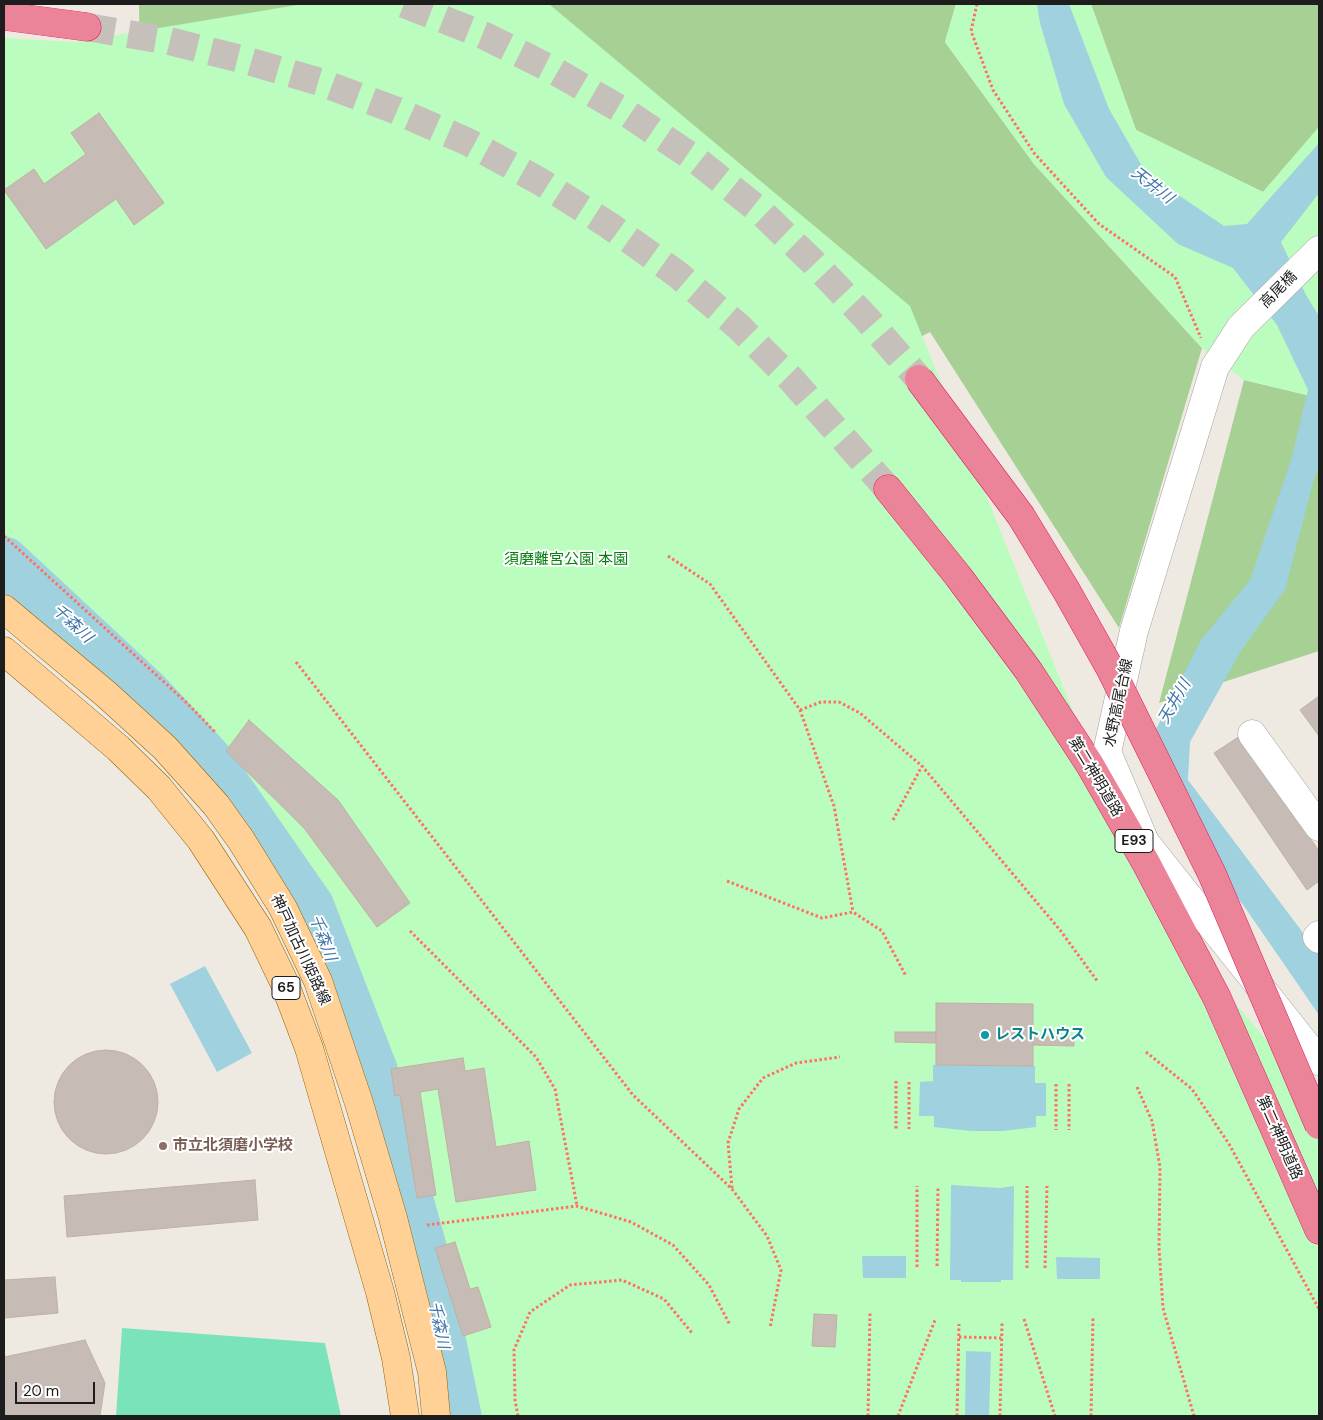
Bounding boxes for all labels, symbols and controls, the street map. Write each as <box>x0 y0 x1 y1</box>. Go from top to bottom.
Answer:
water label: 天井川 <box>1127 164 1177 208</box>
street label: 高尾橋 <box>1257 268 1301 312</box>
park label: 須磨離宮公園 本園 <box>504 551 628 569</box>
water label: 千森川 <box>48 601 96 647</box>
street label: 水野高尾台線 <box>1101 657 1137 749</box>
water label: 天井川 <box>1155 676 1195 728</box>
street label: 第二神明道路 <box>1064 734 1126 820</box>
road number: E93 <box>1115 829 1153 852</box>
street label: 神戸加古川姫路線 <box>266 892 334 1008</box>
water label: 千森川 <box>304 912 340 964</box>
road number: 65 <box>272 976 300 1000</box>
place label: レストハウス <box>995 1026 1085 1044</box>
marker: レストハウス <box>979 1029 991 1041</box>
street label: 第二神明道路 <box>1252 1093 1306 1183</box>
place label: 市立北須磨小学校 <box>173 1137 293 1155</box>
marker: 市立北須磨小学校 <box>157 1140 169 1152</box>
water label: 千森川 <box>424 1300 452 1350</box>
scale bar <box>18 1372 98 1404</box>
text: 20 m <box>23 1381 59 1401</box>

